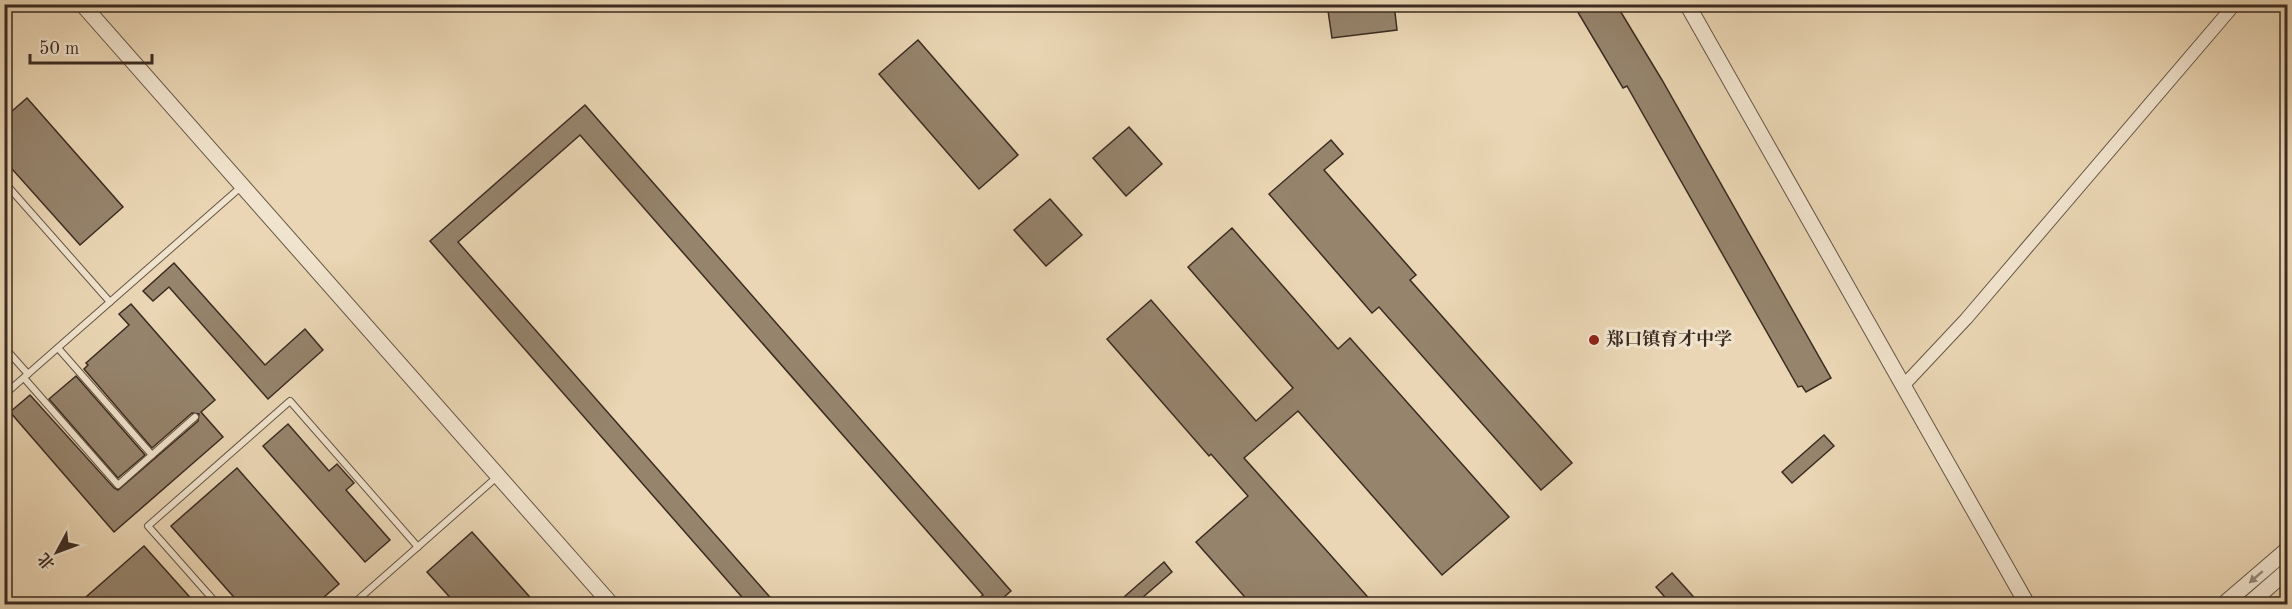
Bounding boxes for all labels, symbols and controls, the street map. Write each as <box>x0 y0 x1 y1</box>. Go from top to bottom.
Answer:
scale bar <box>30 27 152 65</box>
text: 50 m <box>39 40 79 58</box>
place label: 郑口镇育才中学 <box>1606 329 1732 349</box>
marker: 郑口镇育才中学 <box>1587 333 1601 347</box>
north arrow <box>27 522 87 582</box>
text: 北 <box>34 549 58 573</box>
one-way arrow <box>2249 570 2264 583</box>

